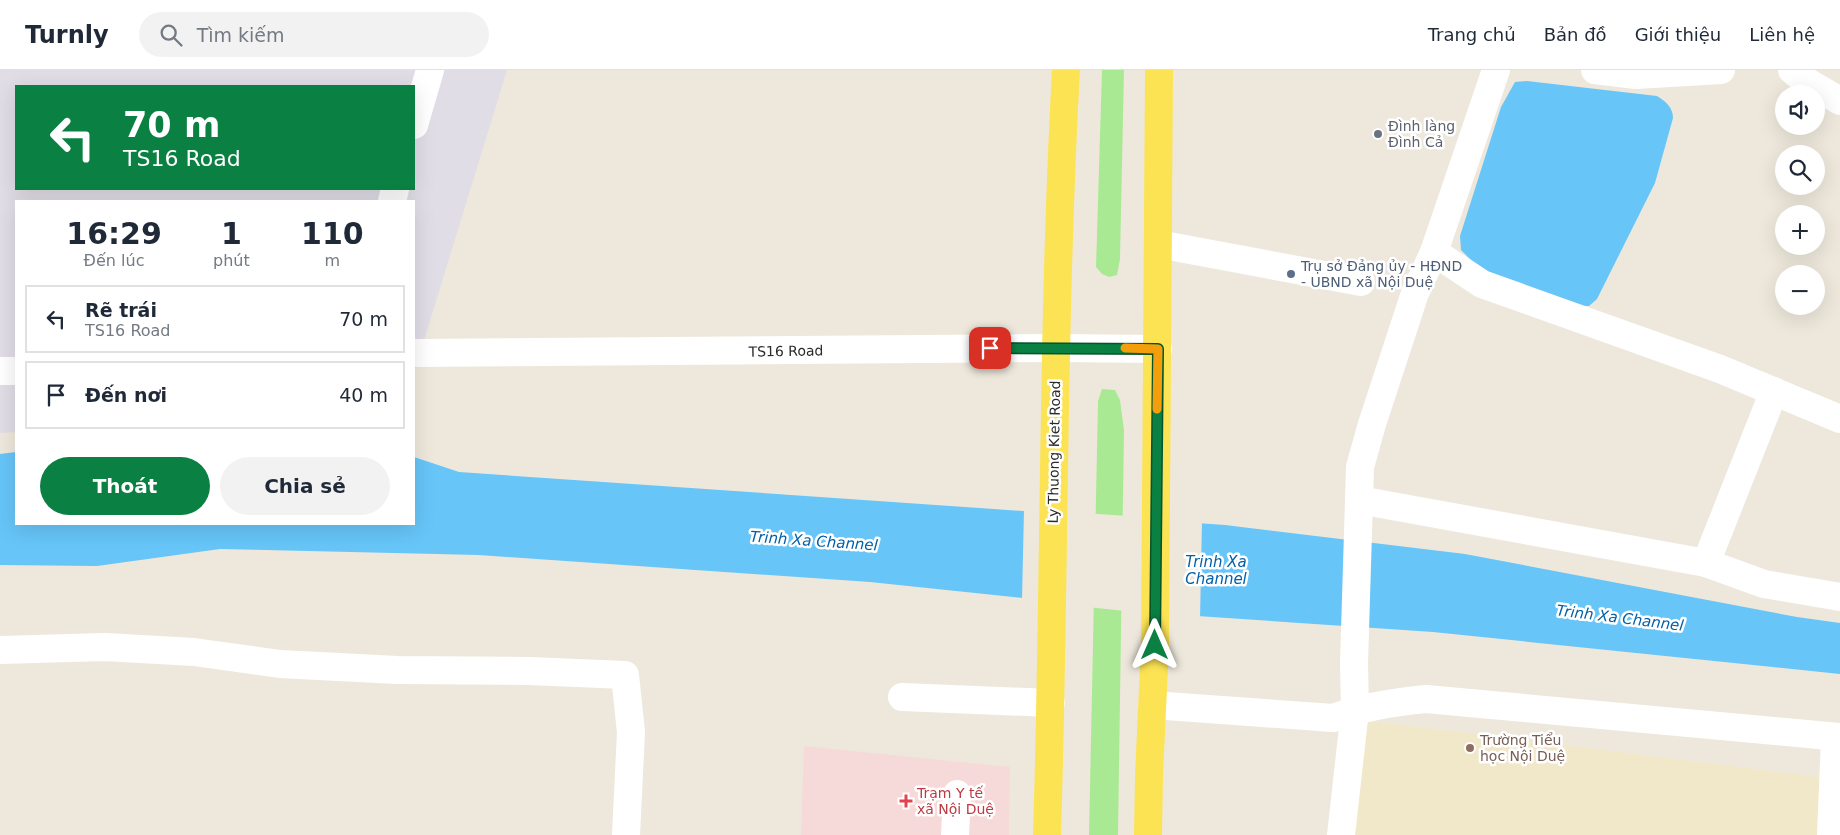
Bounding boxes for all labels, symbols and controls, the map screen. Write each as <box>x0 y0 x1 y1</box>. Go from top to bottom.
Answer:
search box <box>139 12 489 57</box>
text: Turnly <box>25 21 109 49</box>
icon: search <box>157 21 185 49</box>
text: Tìm kiếm <box>197 24 285 46</box>
text: Trang chủ <box>1428 24 1516 45</box>
text: Bản đồ <box>1544 24 1607 45</box>
text: Giới thiệu <box>1635 24 1721 45</box>
text: Liên hệ <box>1749 24 1815 45</box>
map controls <box>1775 85 1825 315</box>
button: sound <box>1775 85 1825 135</box>
icon: left <box>40 105 105 170</box>
text: 70 m <box>123 105 220 145</box>
place label: Đình làng Đình Cả <box>1388 118 1455 150</box>
marker: Đình làng Đình Cả <box>1372 128 1384 140</box>
button: search <box>1775 145 1825 195</box>
text: TS16 Road <box>123 146 241 171</box>
button: + <box>1775 205 1825 255</box>
text: 16:29 <box>66 216 162 251</box>
text: 1 <box>221 216 242 251</box>
text: 110 <box>301 216 364 251</box>
text: Đến lúc <box>84 251 144 270</box>
text: phút <box>213 251 250 270</box>
text: m <box>325 251 340 270</box>
place label: Trụ sở Đảng ủy - HĐND - UBND xã Nội Duệ <box>1300 258 1462 290</box>
button: − <box>1775 265 1825 315</box>
marker: Trụ sở Đảng ủy - HĐND - UBND xã Nội Duệ <box>1285 268 1297 280</box>
text: Rẽ trái <box>85 299 157 321</box>
icon: left <box>42 305 70 333</box>
text: 70 m <box>339 308 388 330</box>
text: TS16 Road <box>85 321 171 340</box>
pin <box>969 327 1011 369</box>
icon: arrive <box>976 334 1004 362</box>
street label: TS16 Road <box>747 342 824 360</box>
street label: Ly Thuong Kiet Road <box>1045 380 1063 524</box>
icon: arrive <box>42 381 70 409</box>
text: Đến nơi <box>85 384 167 406</box>
text: 40 m <box>339 384 388 406</box>
button: Thoát <box>40 457 210 515</box>
button: Chia sẻ <box>220 457 390 515</box>
water label: Trinh Xa Channel <box>750 528 879 554</box>
water label: Trinh Xa Channel <box>1185 553 1248 588</box>
water label: Trinh Xa Channel <box>1555 601 1685 635</box>
position arrow <box>1128 618 1180 670</box>
place label: Trường Tiểu học Nội Duệ <box>1479 732 1565 764</box>
marker: Trường Tiểu học Nội Duệ <box>1464 742 1476 754</box>
place label: Trạm Y tế xã Nội Duệ <box>916 785 994 817</box>
marker: Trạm Y tế xã Nội Duệ <box>899 794 913 808</box>

